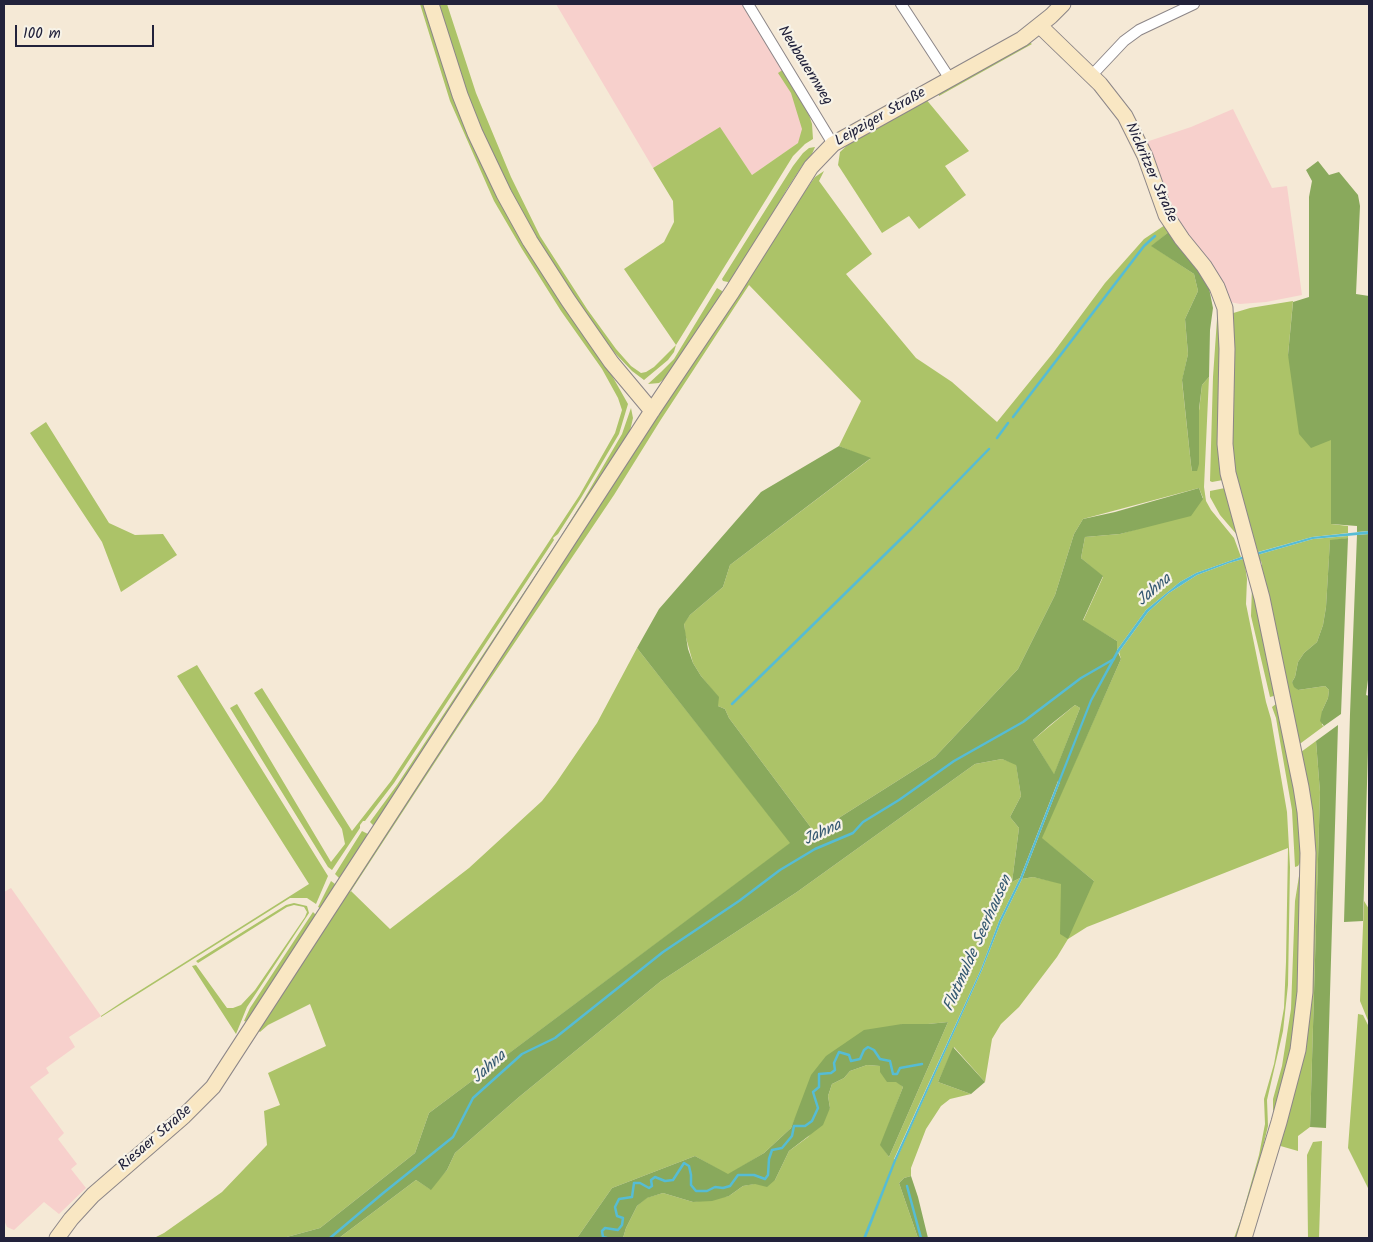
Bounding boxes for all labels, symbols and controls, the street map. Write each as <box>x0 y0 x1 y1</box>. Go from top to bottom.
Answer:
scale bar <box>18 15 156 47</box>
text: 100 m <box>23 22 61 46</box>
street label: Neubauernweg <box>773 23 835 109</box>
street label: Leipziger Straße <box>832 85 930 151</box>
street label: Nickritzer Straße <box>1120 120 1180 226</box>
water label: Jahna <box>1134 571 1176 611</box>
water label: Jahna <box>801 817 845 851</box>
water label: Flutmulde Seerhausen <box>940 873 1018 1015</box>
water label: Jahna <box>469 1048 511 1088</box>
street label: Riesaer Straße <box>116 1102 196 1176</box>

